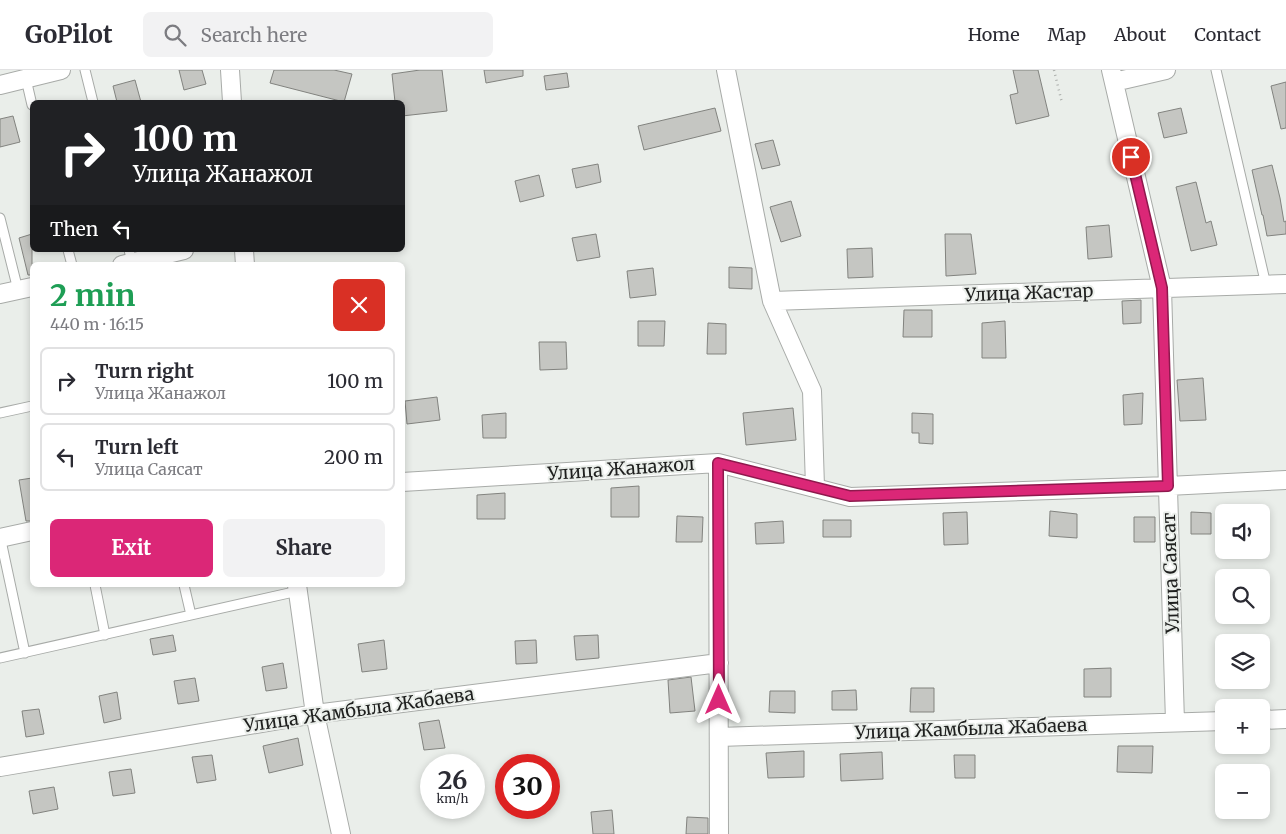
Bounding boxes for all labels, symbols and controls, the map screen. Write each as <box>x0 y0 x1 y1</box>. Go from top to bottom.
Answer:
search box <box>143 12 493 57</box>
text: GoPilot <box>25 19 113 50</box>
icon: search <box>161 21 189 49</box>
text: Search here <box>201 23 307 47</box>
text: Home <box>968 23 1020 46</box>
text: Map <box>1048 23 1086 46</box>
text: About <box>1114 23 1166 46</box>
text: Contact <box>1194 23 1261 46</box>
text: 100 m <box>133 117 238 161</box>
icon: right <box>50 120 115 185</box>
pin <box>1110 136 1152 178</box>
icon: arrive <box>1117 143 1145 171</box>
text: Улица Жанажол <box>133 160 313 188</box>
icon: left <box>108 215 136 243</box>
text: Then <box>50 217 98 241</box>
text: 2 min <box>50 276 135 314</box>
button: close <box>333 279 385 331</box>
street label: Улица Жастар <box>963 279 1094 306</box>
text: 440 m · 16:15 <box>50 314 144 334</box>
text: Turn right <box>95 359 194 383</box>
icon: right <box>52 367 80 395</box>
text: 100 m <box>327 369 383 393</box>
text: Улица Жанажол <box>95 383 226 403</box>
text: Turn left <box>95 435 179 459</box>
icon: left <box>52 443 80 471</box>
text: 200 m <box>324 445 383 469</box>
street label: Улица Жанажол <box>546 452 695 485</box>
text: Улица Саясат <box>95 459 203 479</box>
map controls <box>1215 504 1270 819</box>
button: sound <box>1215 504 1270 559</box>
street label: Улица Саясат <box>1157 512 1184 635</box>
button: Exit <box>50 519 213 577</box>
button: Share <box>223 519 385 577</box>
button: search <box>1215 569 1270 624</box>
button: layers <box>1215 634 1270 689</box>
position arrow <box>692 673 744 725</box>
street label: Улица Жамбыла Жабаева <box>241 682 476 737</box>
button: + <box>1215 699 1270 754</box>
street label: Улица Жамбыла Жабаева <box>853 713 1088 744</box>
speed limit sign: 30 <box>495 754 560 819</box>
text: 26 <box>438 764 467 796</box>
button: − <box>1215 764 1270 819</box>
text: km/h <box>437 791 468 806</box>

